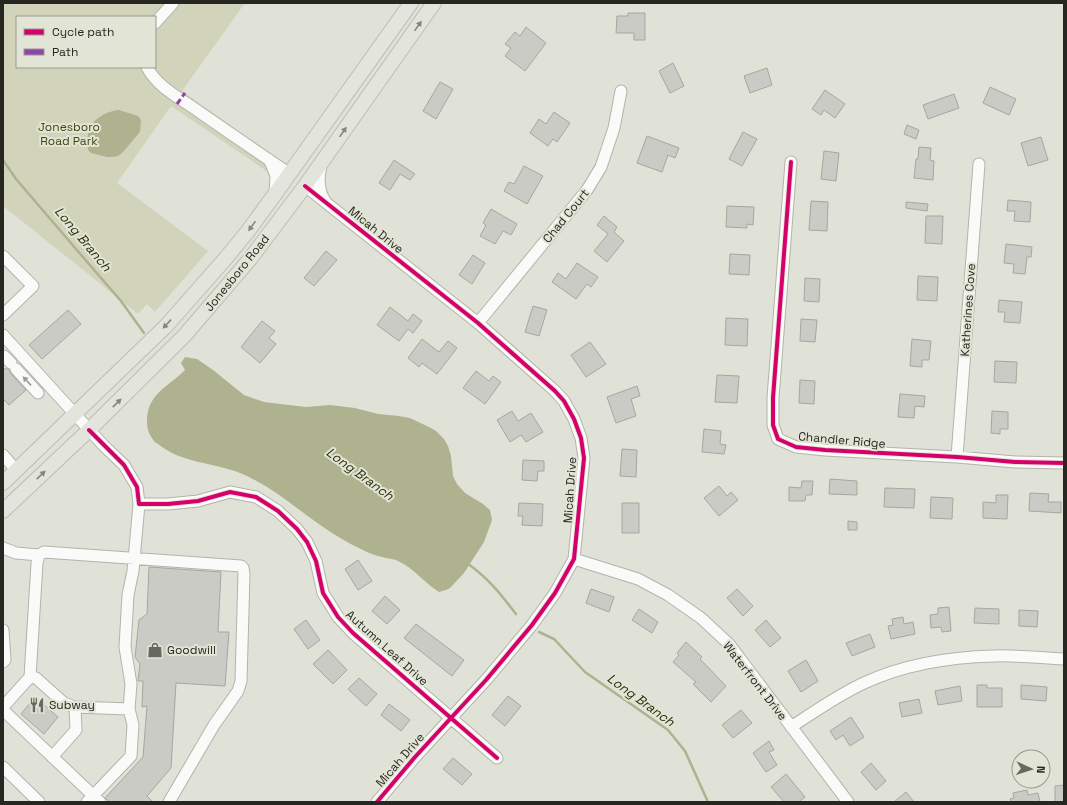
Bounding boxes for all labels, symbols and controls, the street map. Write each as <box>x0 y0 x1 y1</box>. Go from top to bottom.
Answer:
legend <box>16 16 156 68</box>
one-way arrow <box>414 20 422 31</box>
text: Cycle path <box>52 24 114 40</box>
text: Path <box>52 44 78 60</box>
park label: Jonesboro Road Park <box>38 119 100 149</box>
one-way arrow <box>339 127 347 137</box>
street label: Chad Court <box>539 186 593 246</box>
water label: Long Branch <box>51 203 116 276</box>
street label: Micah Drive <box>345 203 407 257</box>
one-way arrow <box>248 220 256 231</box>
street label: Jonesboro Road <box>201 231 273 315</box>
street label: Katherines Cove <box>957 263 979 357</box>
one-way arrow <box>163 319 172 329</box>
one-way arrow <box>22 376 32 386</box>
one-way arrow <box>112 398 122 407</box>
street label: Chandler Ridge <box>798 428 886 452</box>
water label: Long Branch <box>323 444 398 505</box>
street label: Micah Drive <box>560 456 580 524</box>
one-way arrow <box>36 470 46 480</box>
street label: Autumn Leaf Drive <box>342 607 432 689</box>
street label: Waterfront Drive <box>719 638 791 724</box>
shop icon: Goodwill <box>146 641 164 659</box>
place label: Goodwill <box>167 642 216 658</box>
water label: Long Branch <box>604 670 679 731</box>
restaurant icon: Subway <box>28 696 46 714</box>
place label: Subway <box>49 697 95 713</box>
street label: Micah Drive <box>372 730 428 790</box>
north arrow <box>1011 749 1051 789</box>
text: N <box>1034 765 1048 774</box>

